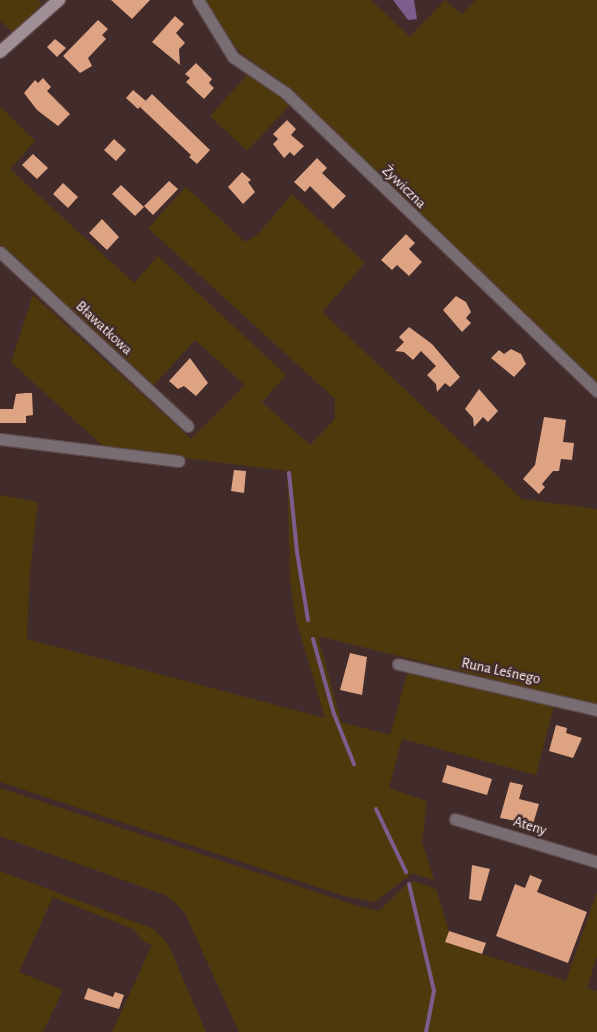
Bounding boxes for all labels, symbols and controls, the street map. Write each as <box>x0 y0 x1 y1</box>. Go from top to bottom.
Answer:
street label: Żywiczna <box>378 162 430 212</box>
street label: Bławatkowa <box>72 297 136 359</box>
street label: Runa Leśnego <box>460 654 542 688</box>
street label: Ateny <box>511 812 549 840</box>

